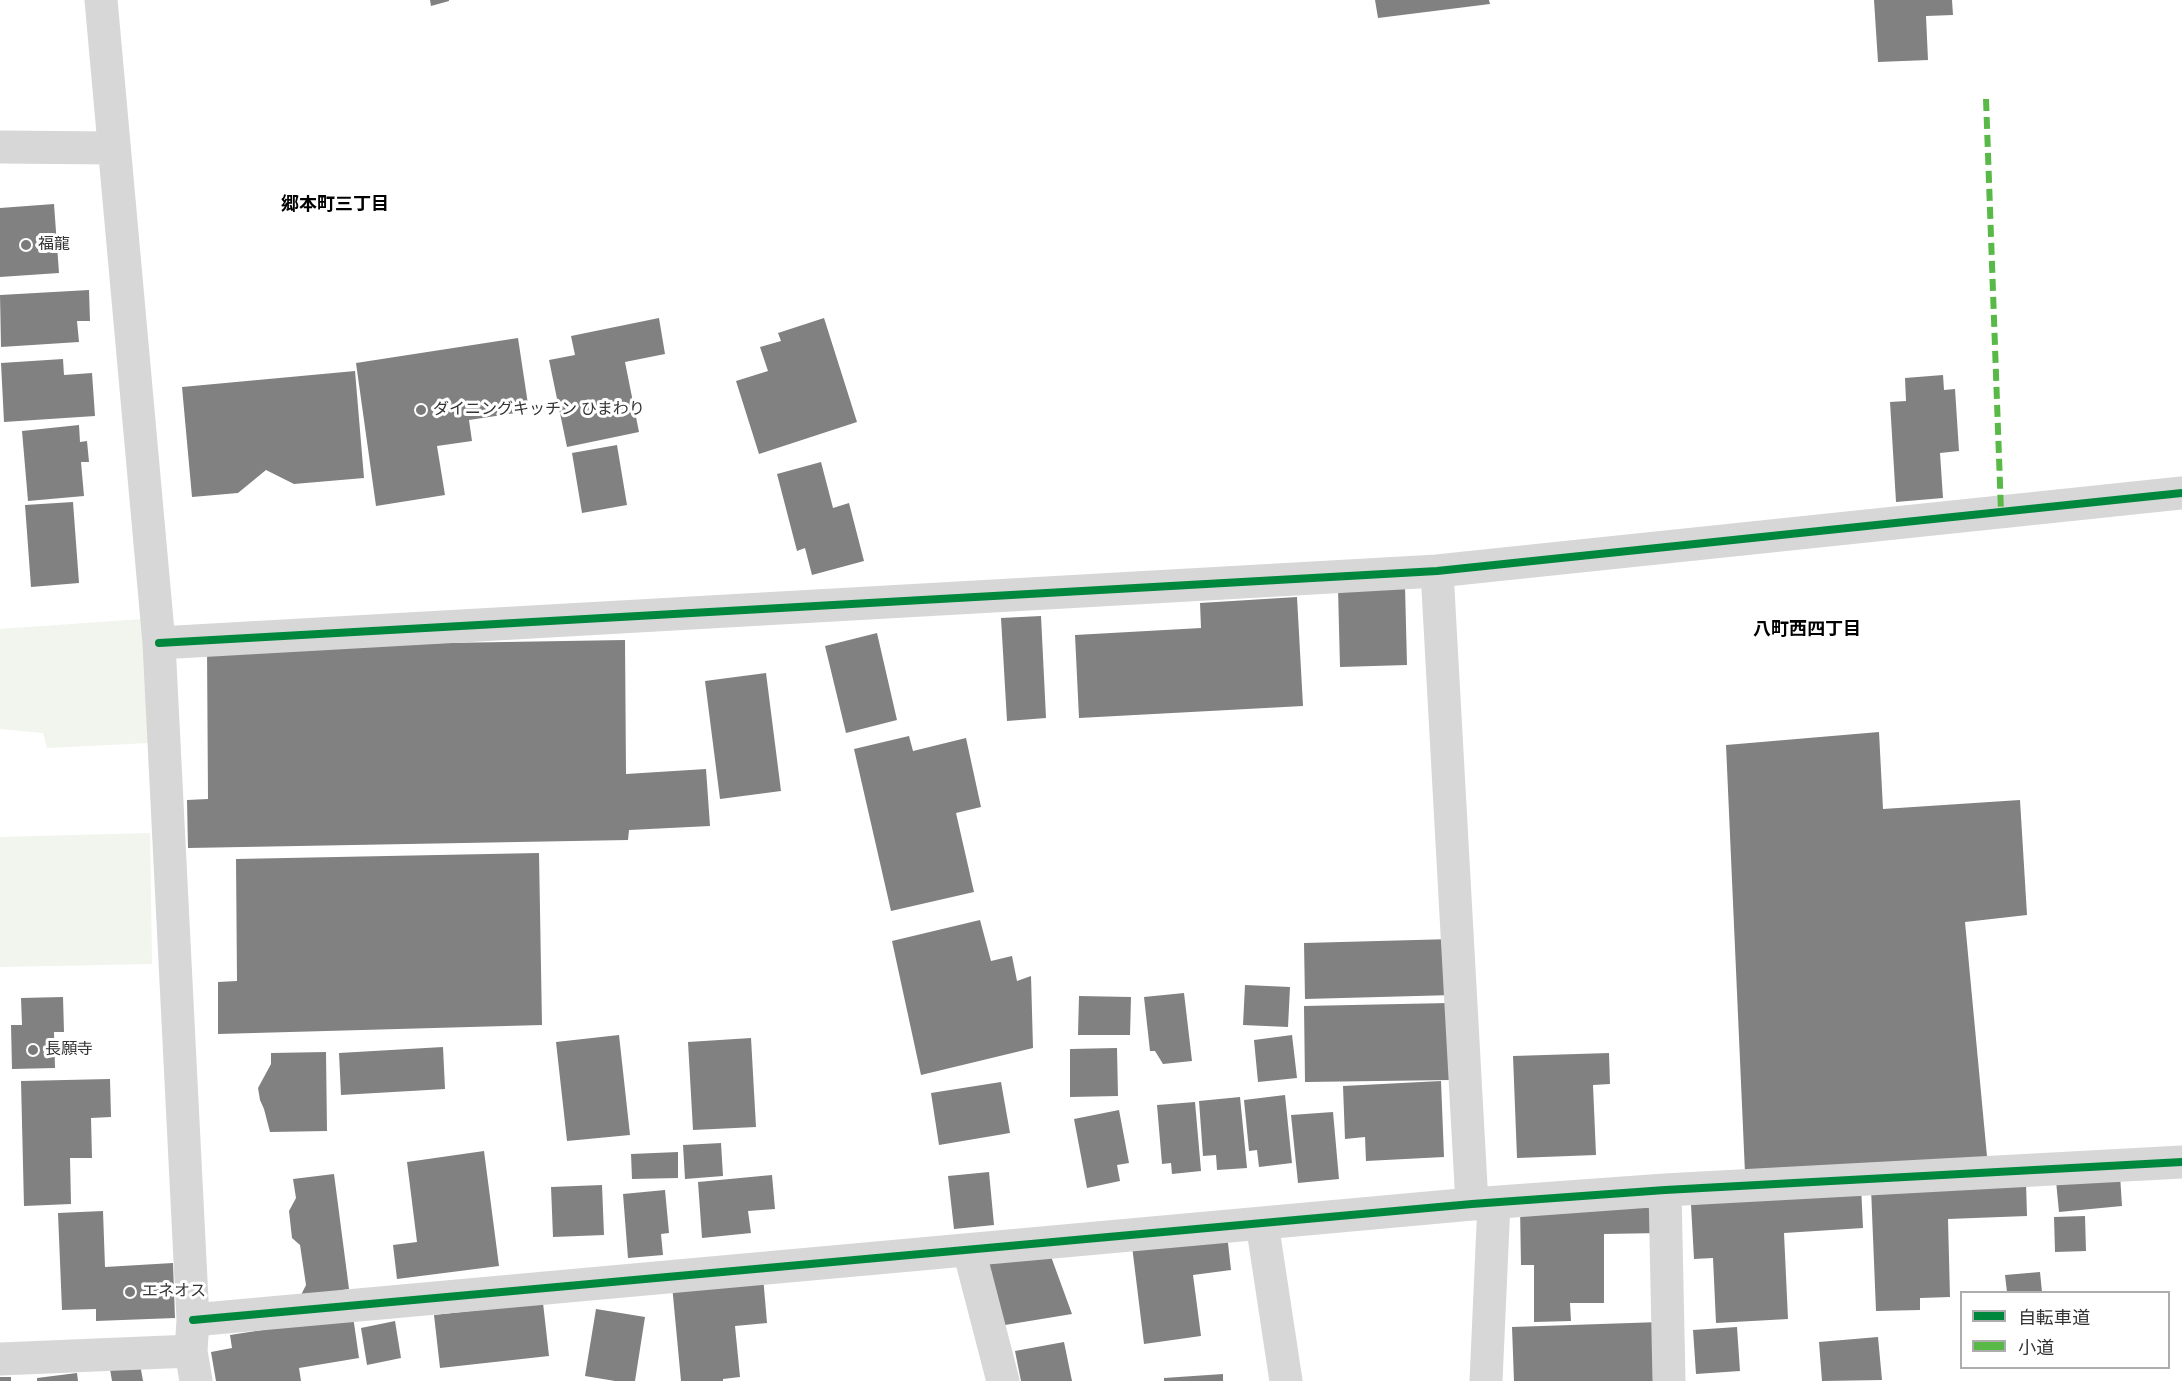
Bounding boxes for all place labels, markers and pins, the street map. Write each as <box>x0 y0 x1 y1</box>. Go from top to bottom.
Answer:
place label: 福龍 <box>38 235 70 255</box>
marker: 福龍 <box>19 238 33 252</box>
place label: ダイニングキッチン ひまわり <box>433 400 645 420</box>
marker: ダイニングキッチン ひまわり <box>414 403 428 417</box>
place label: 長願寺 <box>45 1040 93 1060</box>
marker: 長願寺 <box>26 1043 40 1057</box>
place label: エネオス <box>142 1282 206 1302</box>
marker: エネオス <box>123 1285 137 1299</box>

